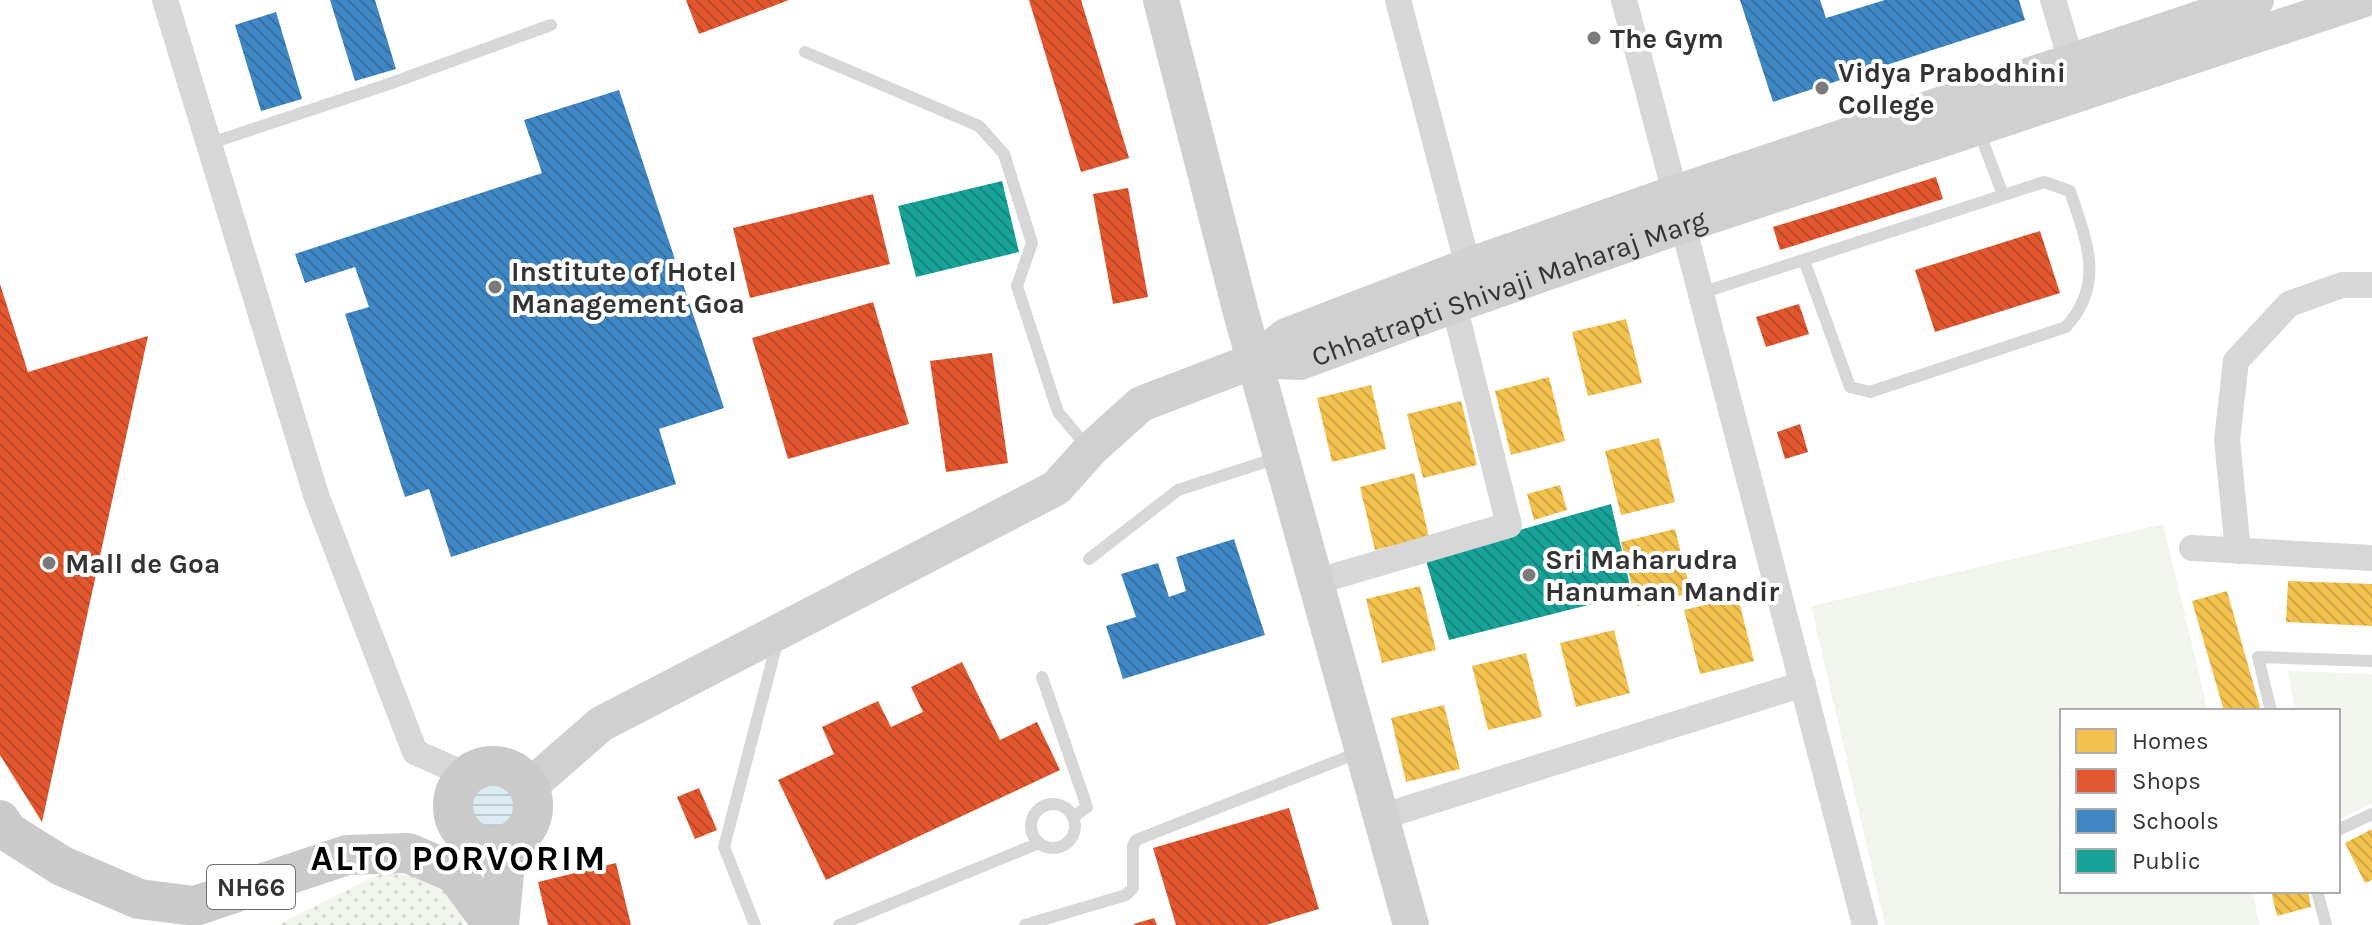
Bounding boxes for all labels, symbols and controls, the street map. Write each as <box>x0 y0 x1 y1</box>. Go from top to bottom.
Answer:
place label: The Gym <box>1610 22 1724 55</box>
marker: The Gym <box>1585 29 1603 47</box>
place label: Vidya Prabodhini College <box>1838 56 2066 121</box>
marker: Vidya Prabodhini College <box>1813 79 1831 97</box>
street label: Chhatrapti Shivaji Maharaj Marg <box>1307 202 1711 373</box>
place label: Institute of Hotel Management Goa <box>511 255 745 320</box>
marker: Institute of Hotel Management Goa <box>486 278 504 296</box>
place label: Sri Maharudra Hanuman Mandir <box>1545 543 1779 608</box>
place label: Mall de Goa <box>65 547 220 580</box>
marker: Mall de Goa <box>40 554 58 572</box>
marker: Sri Maharudra Hanuman Mandir <box>1520 566 1538 584</box>
legend <box>2060 709 2340 893</box>
text: Homes <box>2132 727 2209 755</box>
text: Shops <box>2132 767 2201 795</box>
text: Schools <box>2132 807 2219 835</box>
district label: ALTO PORVORIM <box>311 837 607 879</box>
text: Public <box>2132 847 2200 875</box>
road number: NH66 <box>207 865 295 909</box>

